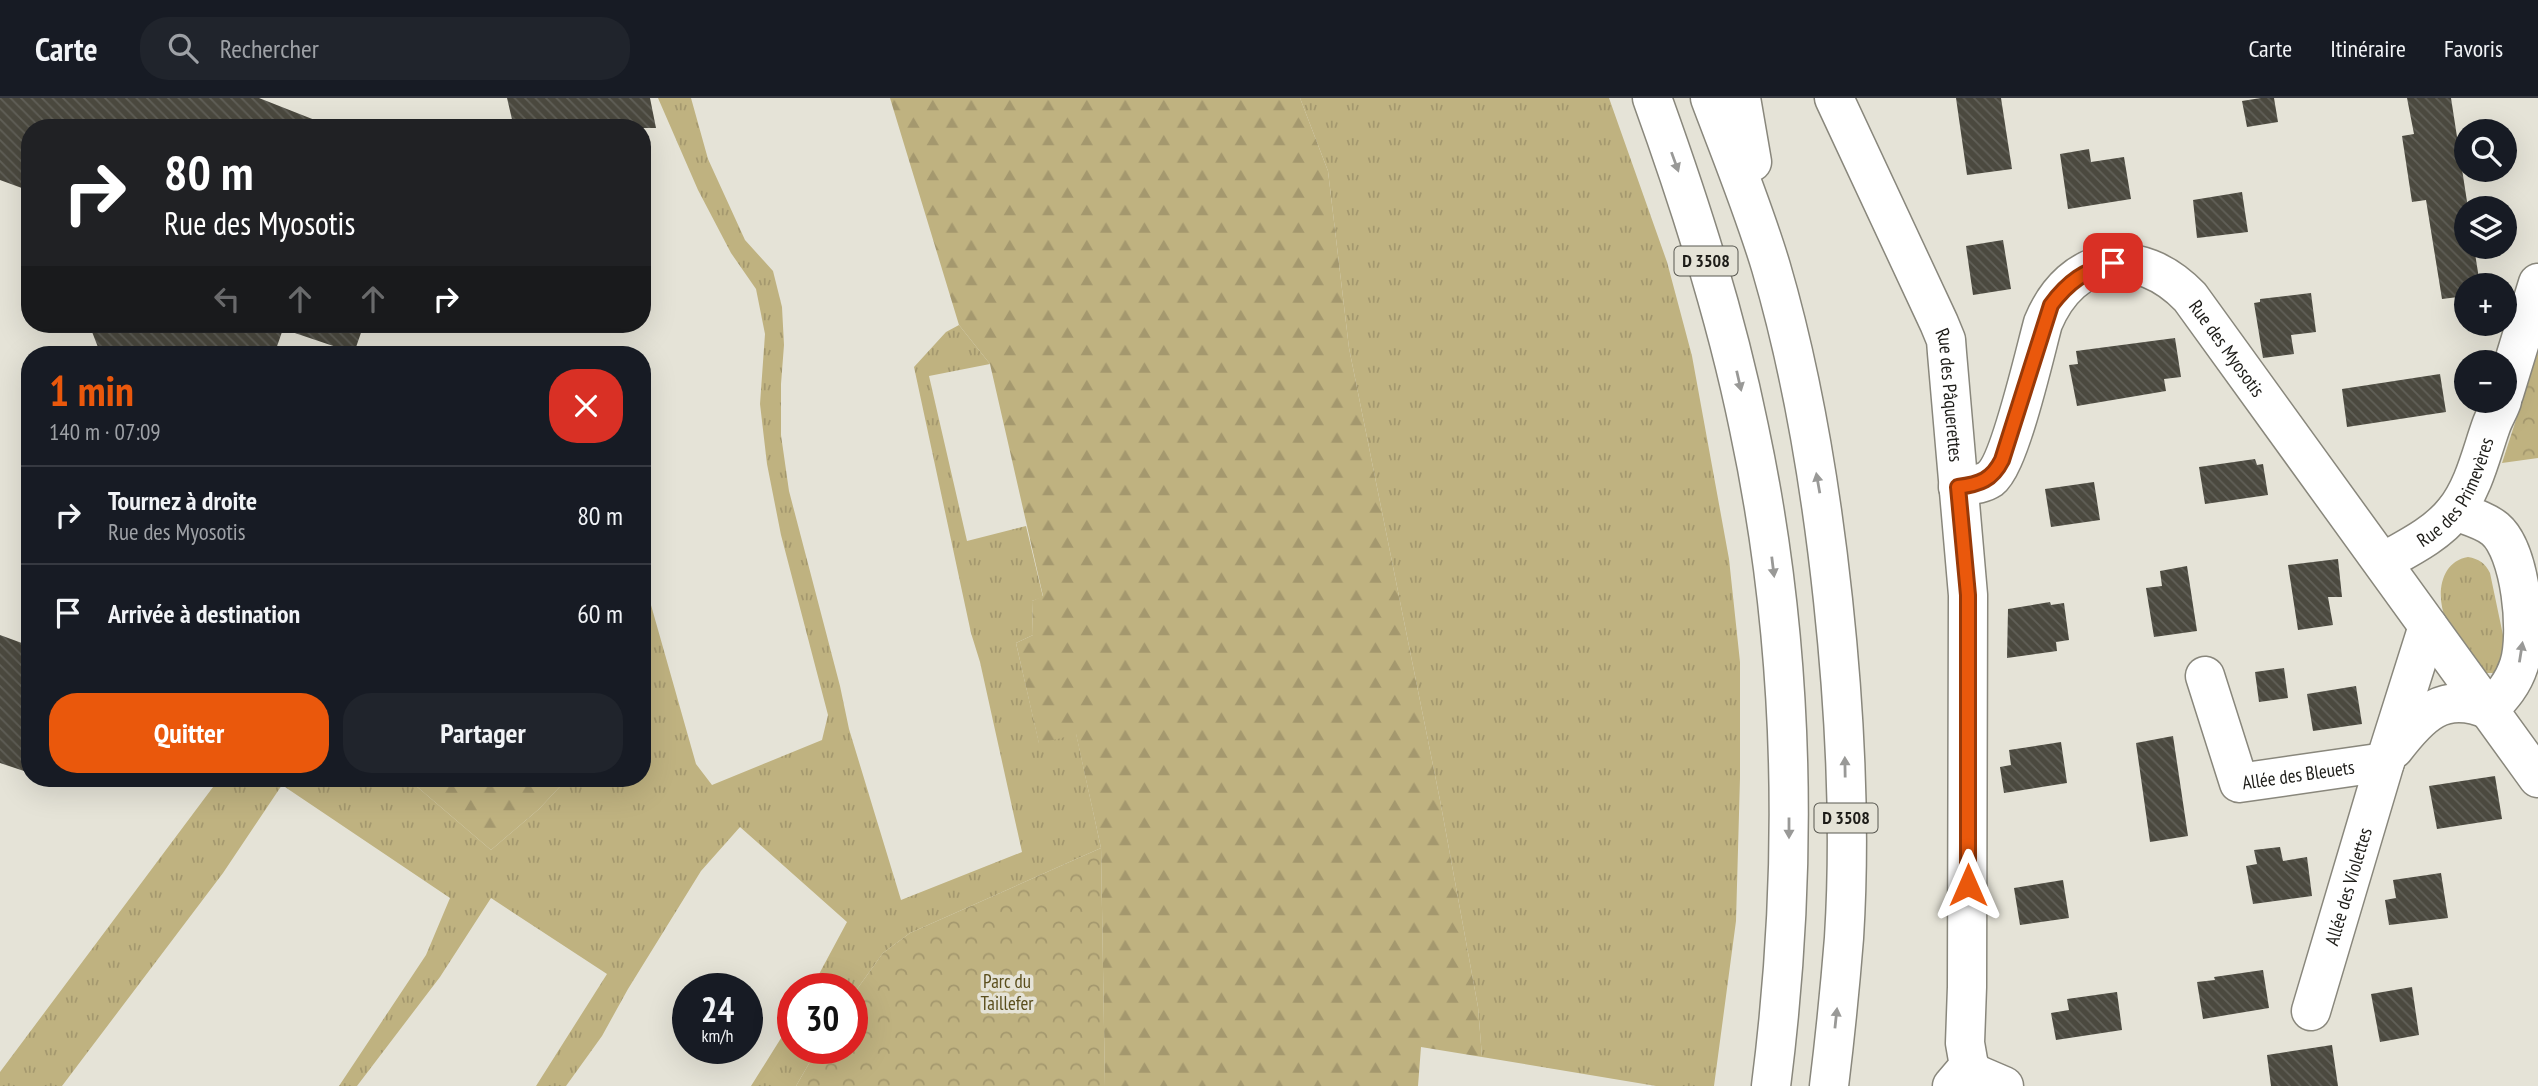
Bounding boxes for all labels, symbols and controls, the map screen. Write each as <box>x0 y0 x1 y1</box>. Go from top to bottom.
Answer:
search box <box>140 17 630 80</box>
text: Carte <box>35 27 98 70</box>
icon: search <box>164 29 202 67</box>
text: Rechercher <box>220 32 319 65</box>
text: Carte <box>2248 33 2292 64</box>
text: Itinéraire <box>2330 33 2406 64</box>
text: Favoris <box>2444 33 2503 64</box>
map controls <box>2454 119 2517 413</box>
button: search <box>2454 119 2517 182</box>
text: 80 m <box>164 140 253 204</box>
icon: right <box>49 147 140 238</box>
one-way arrow <box>1670 152 1681 173</box>
button: layers <box>2454 196 2517 259</box>
text: Rue des Myosotis <box>164 202 355 244</box>
pin <box>2083 233 2143 293</box>
icon: arrive <box>2094 244 2132 282</box>
road number: D 3508 <box>1674 246 1738 276</box>
button: + <box>2454 273 2517 336</box>
icon: left <box>208 280 246 318</box>
icon: ahead <box>281 280 319 318</box>
icon: ahead <box>354 280 392 318</box>
icon: right <box>427 280 465 318</box>
street label: Rue des Myosotis <box>2184 295 2270 401</box>
street label: Rue des Pâquerettes <box>1930 325 1968 463</box>
button: − <box>2454 350 2517 413</box>
text: 1 min <box>49 363 134 418</box>
button: close <box>549 369 623 443</box>
one-way arrow <box>1733 370 1744 392</box>
text: 140 m · 07:09 <box>49 417 161 446</box>
street label: Rue des Primevères <box>2412 434 2498 552</box>
one-way arrow <box>1813 472 1824 494</box>
text: Tournez à droite <box>108 484 257 517</box>
icon: right <box>49 496 87 534</box>
text: 80 m <box>577 499 623 532</box>
text: Rue des Myosotis <box>108 517 246 546</box>
one-way arrow <box>1768 557 1779 579</box>
icon: arrive <box>49 594 87 632</box>
text: Arrivée à destination <box>108 597 300 630</box>
text: 60 m <box>577 597 623 630</box>
one-way arrow <box>2516 641 2527 663</box>
button: Quitter <box>49 693 329 773</box>
button: Partager <box>343 693 623 773</box>
one-way arrow <box>1840 755 1851 777</box>
street label: Allée des Bleuets <box>2240 755 2356 794</box>
road number: D 3508 <box>1814 804 1878 832</box>
one-way arrow <box>1783 817 1795 839</box>
street label: Allée des Violettes <box>2319 825 2377 948</box>
position arrow <box>1931 848 2005 922</box>
park label: Parc du Taillefer <box>980 969 1034 1015</box>
speed limit sign: 30 <box>777 973 868 1064</box>
text: 24 <box>701 986 734 1032</box>
one-way arrow <box>1831 1007 1842 1029</box>
text: km/h <box>702 1024 733 1047</box>

